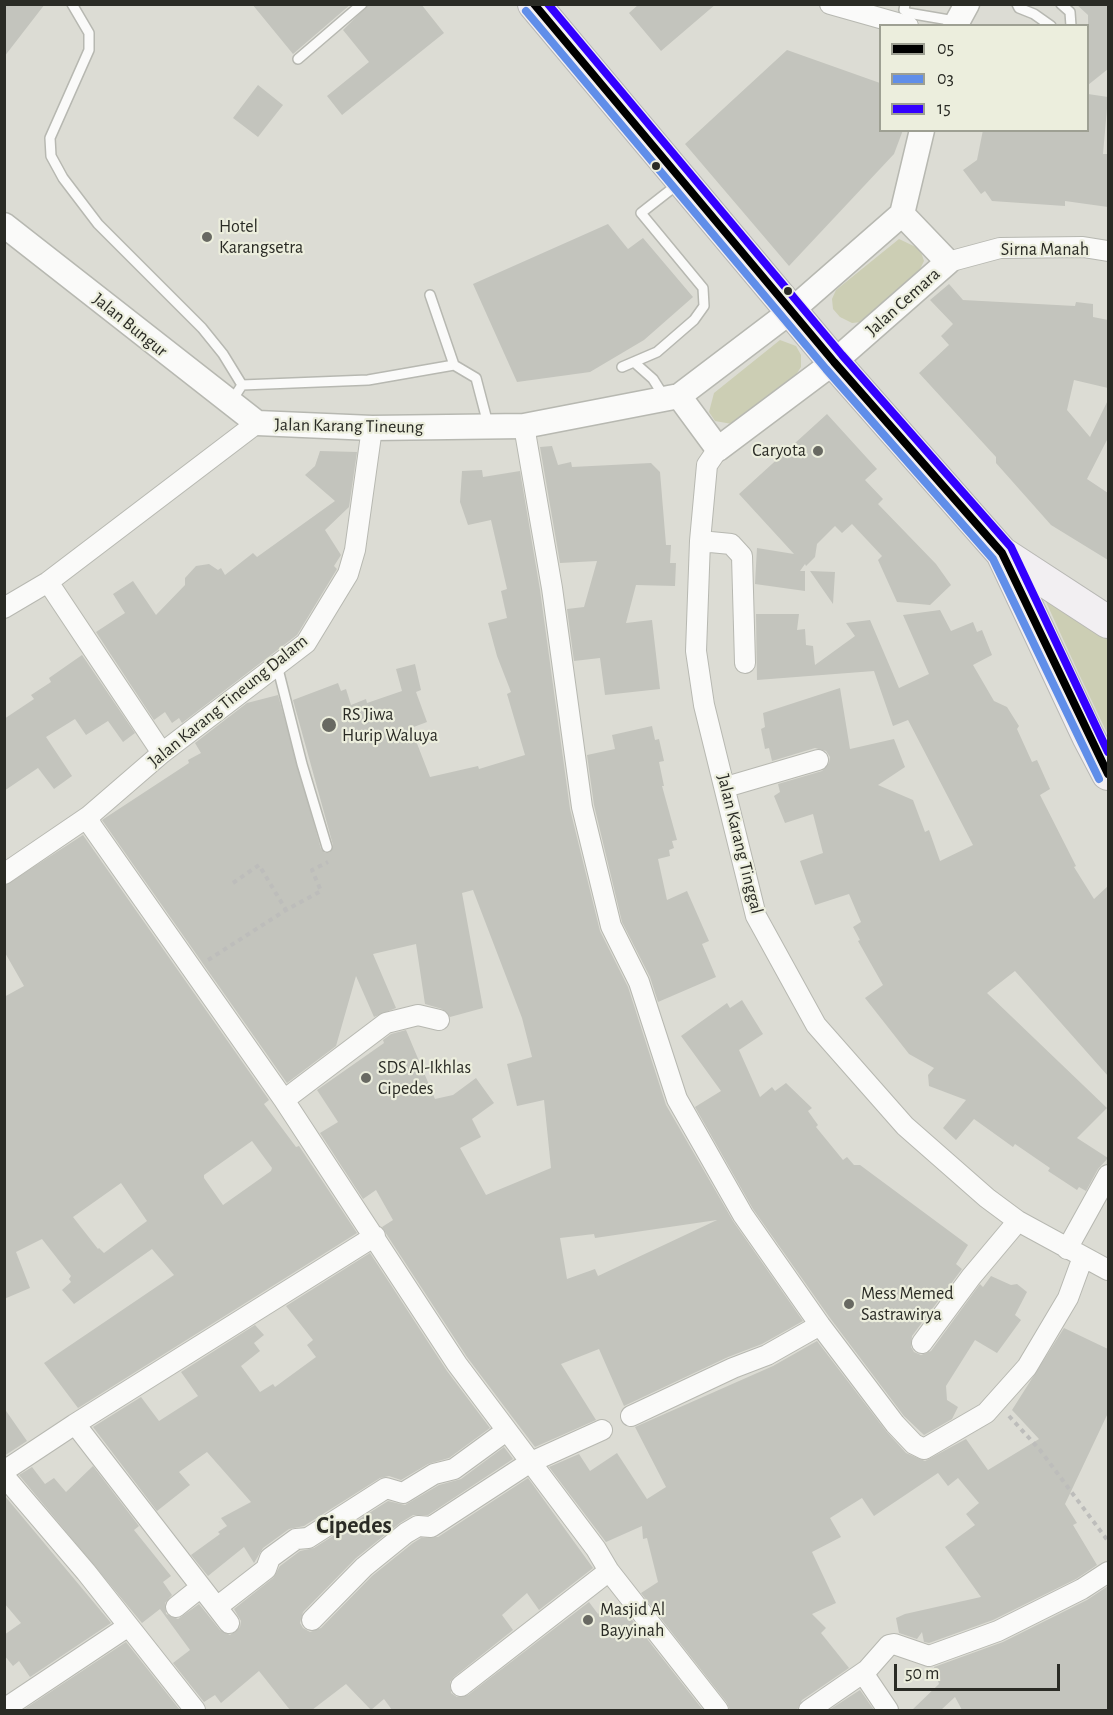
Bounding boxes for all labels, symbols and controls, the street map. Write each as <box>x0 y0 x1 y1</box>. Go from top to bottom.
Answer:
legend <box>879 24 1089 132</box>
text: 05 <box>937 40 954 58</box>
text: 03 <box>937 70 954 88</box>
text: 15 <box>937 100 951 118</box>
unlabelled marker <box>650 160 662 172</box>
place label: Hotel Karangsetra <box>219 216 303 258</box>
marker: Hotel Karangsetra <box>200 230 214 244</box>
street label: Sirna Manah <box>1001 239 1089 261</box>
street label: Jalan Cemara <box>862 263 944 341</box>
unlabelled marker <box>782 285 794 297</box>
street label: Jalan Bungur <box>88 288 172 362</box>
street label: Jalan Karang Tineung <box>274 414 424 438</box>
place label: Caryota <box>752 440 806 462</box>
marker: Caryota <box>811 444 825 458</box>
street label: Jalan Karang Tineung Dalam <box>144 630 312 772</box>
place label: RS Jiwa Hurip Waluya <box>342 704 438 746</box>
marker: RS Jiwa Hurip Waluya <box>320 716 338 734</box>
street label: Jalan Karang Tinggal <box>712 772 768 916</box>
place label: SDS Al-Ikhlas Cipedes <box>378 1057 471 1100</box>
marker: SDS Al-Ikhlas Cipedes <box>359 1071 373 1085</box>
place label: Mess Memed Sastrawirya <box>861 1283 954 1326</box>
marker: Mess Memed Sastrawirya <box>842 1297 856 1311</box>
district label: Cipedes <box>316 1512 392 1540</box>
place label: Masjid Al Bayyinah <box>600 1599 665 1642</box>
marker: Masjid Al Bayyinah <box>581 1613 595 1627</box>
scale bar <box>897 1652 1064 1690</box>
text: 50 m <box>905 1665 939 1683</box>

